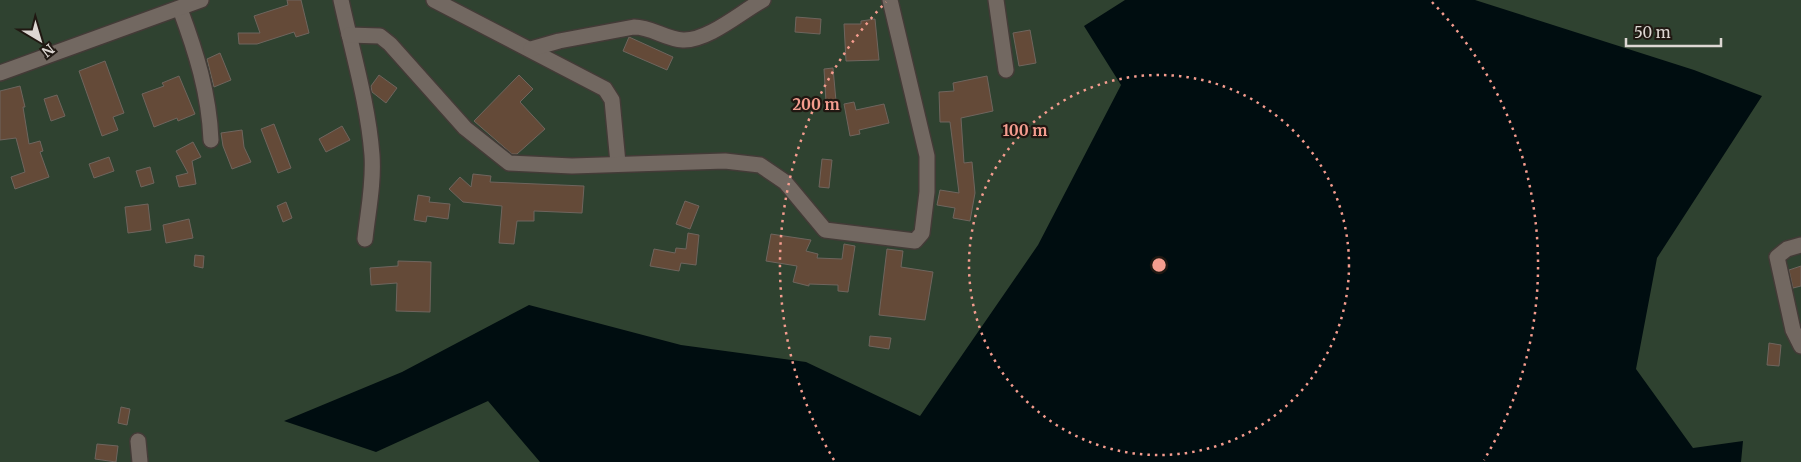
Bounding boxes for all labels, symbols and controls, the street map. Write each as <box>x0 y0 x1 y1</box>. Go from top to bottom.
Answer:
north arrow <box>15 15 65 65</box>
scale bar <box>1626 15 1721 47</box>
text: 50 m <box>1634 23 1671 42</box>
text: N <box>38 40 58 61</box>
text: 200 m <box>792 95 840 114</box>
text: 100 m <box>1003 121 1047 140</box>
centre of rings <box>1150 256 1168 274</box>

